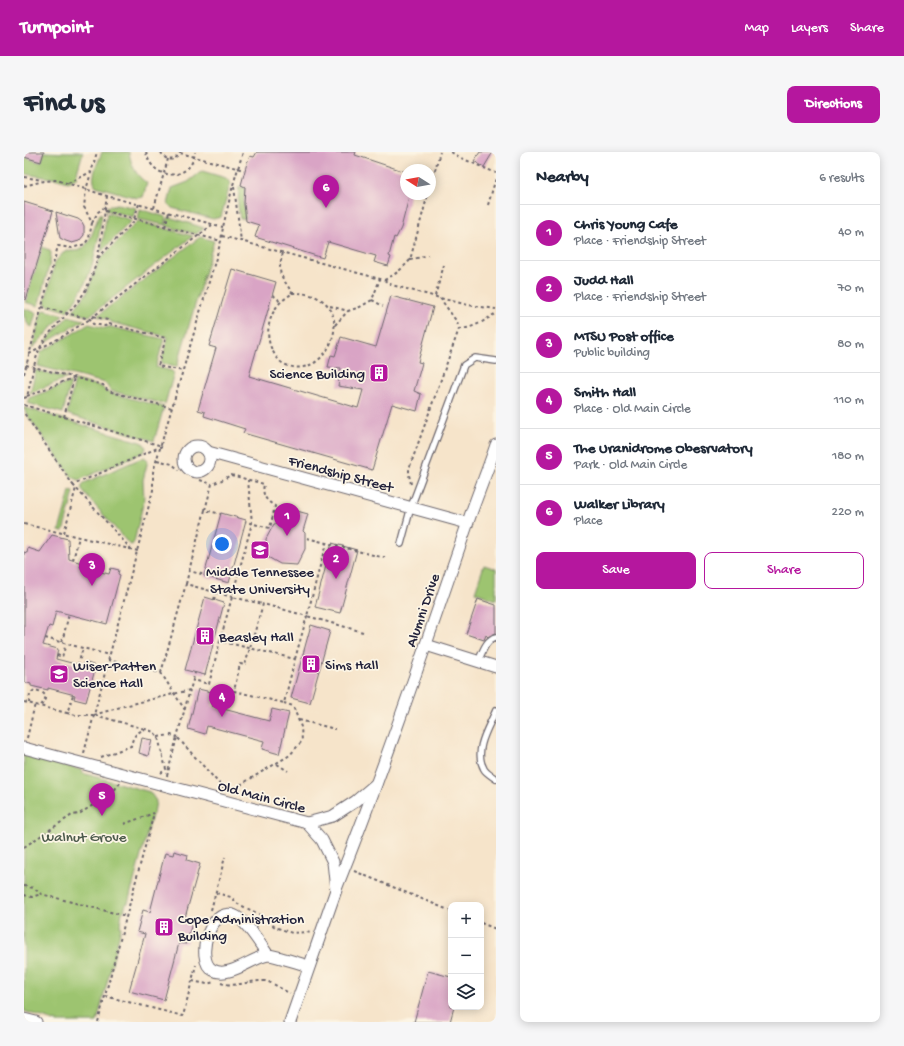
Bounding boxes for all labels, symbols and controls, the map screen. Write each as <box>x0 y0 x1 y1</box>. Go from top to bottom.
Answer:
text: Turnpoint <box>20 17 92 40</box>
text: Map <box>745 20 769 37</box>
text: Layers <box>791 20 828 37</box>
text: Share <box>850 20 884 37</box>
button: Directions <box>787 86 880 123</box>
text: Find us <box>24 88 104 121</box>
north arrow <box>400 164 436 200</box>
text: Nearby <box>536 168 589 188</box>
text: 6 results <box>819 171 864 186</box>
pin: 6 <box>313 175 339 208</box>
text: Chris Young Cafe <box>574 216 678 234</box>
text: 1 <box>546 225 552 240</box>
text: 40 m <box>838 225 864 240</box>
text: Place · Friendship Street <box>574 234 706 249</box>
text: Judd Hall <box>574 272 634 290</box>
text: 2 <box>546 281 552 296</box>
text: 70 m <box>838 281 864 296</box>
text: Place · Friendship Street <box>574 290 706 305</box>
text: MTSU Post office <box>574 328 674 346</box>
text: 3 <box>546 337 552 352</box>
text: 80 m <box>837 337 864 352</box>
text: Public building <box>574 346 650 361</box>
building icon: Science Building <box>368 362 390 384</box>
place label: Science Building <box>269 366 365 384</box>
text: Smith Hall <box>574 384 636 402</box>
text: 4 <box>546 393 552 408</box>
text: 110 m <box>834 393 864 408</box>
text: Place · Old Main Circle <box>574 402 691 417</box>
text: The Uranidrome Obesrvatory <box>574 440 753 458</box>
text: 5 <box>546 449 552 464</box>
text: 180 m <box>832 449 864 464</box>
street label: Friendship Street <box>285 452 397 498</box>
text: Park · Old Main Circle <box>574 458 687 473</box>
text: Walker Library <box>574 496 665 514</box>
pin: 1 <box>274 503 300 536</box>
text: 6 <box>546 505 552 520</box>
text: 220 m <box>832 505 864 520</box>
text: Place <box>574 514 602 529</box>
your location <box>212 534 232 554</box>
school or university icon: Middle Tennessee State University <box>249 539 271 561</box>
pin: 2 <box>323 546 349 579</box>
button: Save <box>536 552 696 589</box>
button: Share <box>704 552 864 589</box>
pin: 3 <box>79 553 105 586</box>
place label: Middle Tennessee State University <box>206 564 314 599</box>
street label: Alumni Drive <box>403 571 445 650</box>
building icon: Beasley Hall <box>194 625 216 647</box>
place label: Beasley Hall <box>218 629 294 647</box>
building icon: Sims Hall <box>300 653 322 675</box>
place label: Sims Hall <box>325 657 378 675</box>
place label: Wiser-Patten Science Hall <box>73 658 156 693</box>
school or university icon: Wiser-Patten Science Hall <box>48 663 70 685</box>
pin: 4 <box>209 684 235 717</box>
street label: Old Main Circle <box>216 778 308 818</box>
pin: 5 <box>89 783 115 816</box>
park label: Walnut Grove <box>41 829 127 847</box>
map controls <box>448 902 484 1010</box>
button: + <box>448 902 484 938</box>
place label: Cope Administration Building <box>177 911 304 946</box>
building icon: Cope Administration Building <box>153 916 175 938</box>
button: − <box>448 938 484 974</box>
button: layers <box>448 974 484 1010</box>

